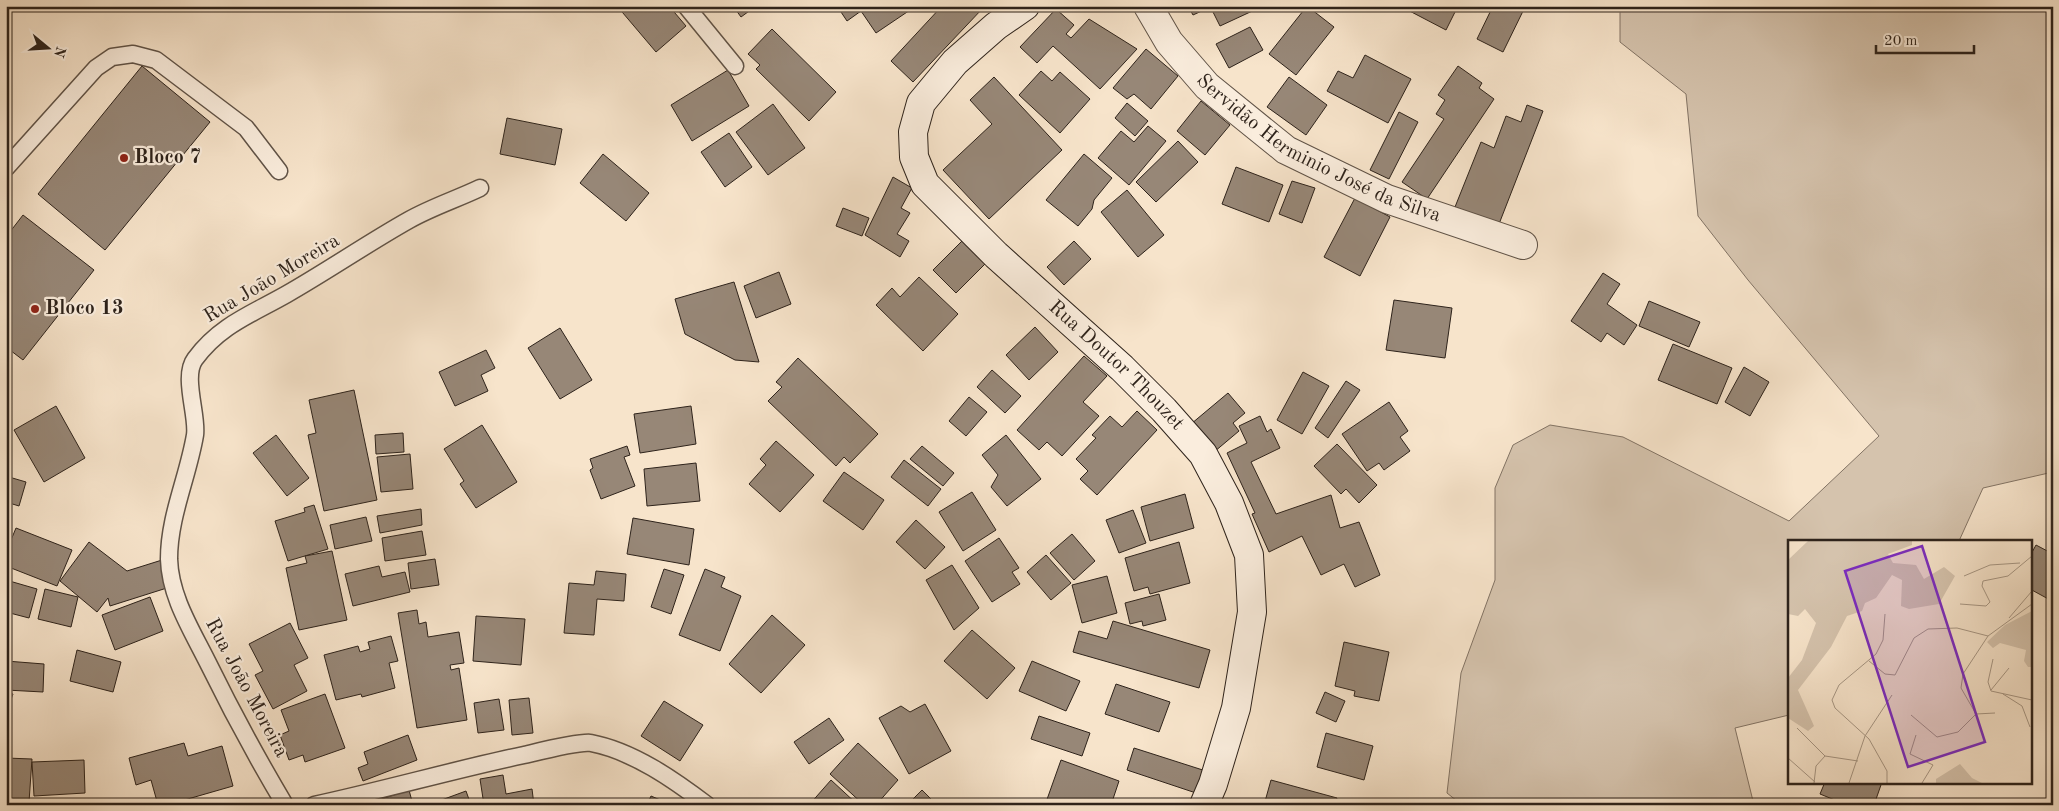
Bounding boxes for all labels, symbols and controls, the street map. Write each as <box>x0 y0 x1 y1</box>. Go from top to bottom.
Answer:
north arrow <box>22 22 72 72</box>
scale bar <box>1876 22 1974 54</box>
text: 20 m <box>1884 34 1918 49</box>
text: N <box>51 44 68 59</box>
street label: Servidão Herminio José da Silva <box>1192 71 1443 226</box>
place label: Bloco 7 <box>134 148 201 168</box>
marker: Bloco 7 <box>118 152 130 164</box>
street label: Rua João Moreira <box>201 231 343 327</box>
street label: Rua Doutor Thouzet <box>1045 297 1187 434</box>
place label: Bloco 13 <box>45 299 124 319</box>
marker: Bloco 13 <box>29 303 41 315</box>
inset map <box>1788 540 2032 784</box>
street label: Rua João Moreira <box>201 615 291 761</box>

